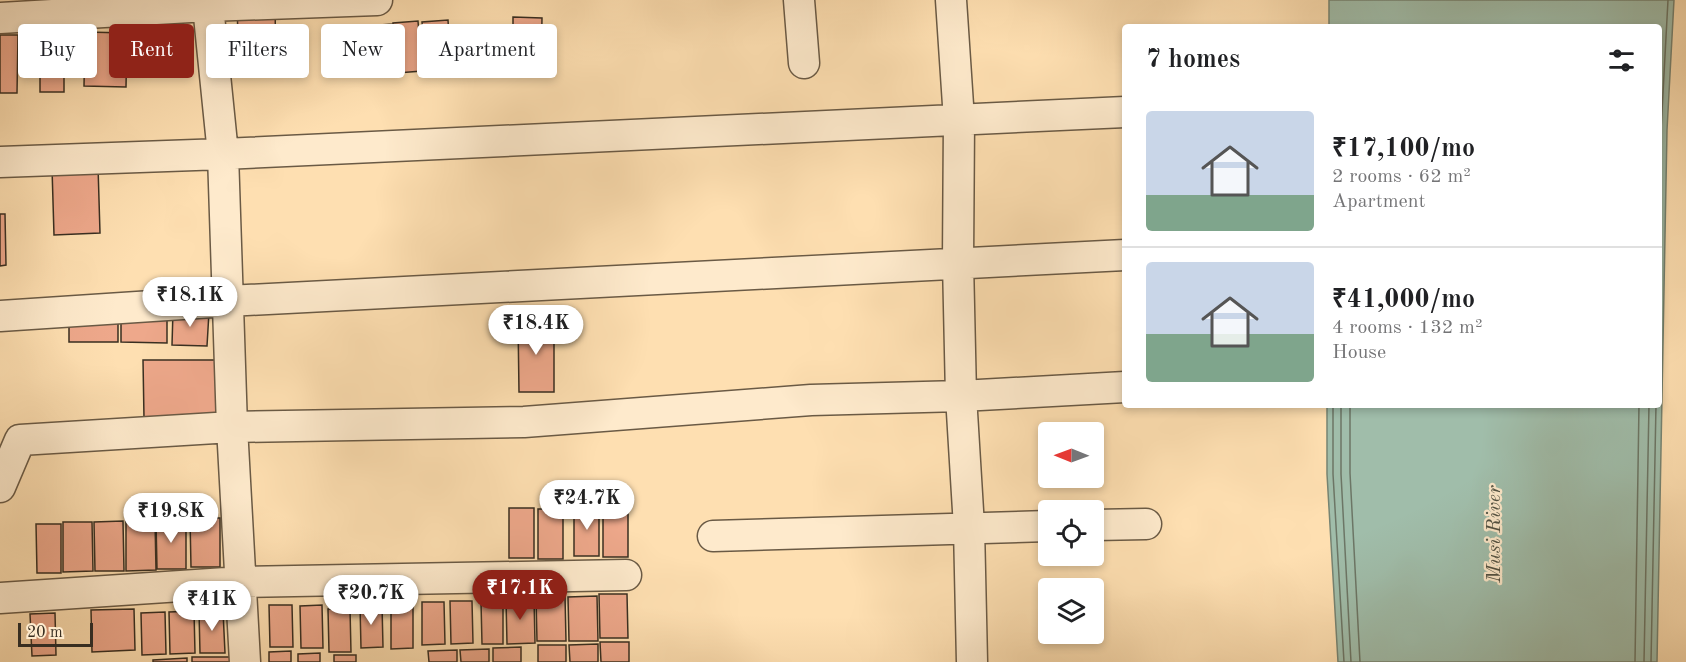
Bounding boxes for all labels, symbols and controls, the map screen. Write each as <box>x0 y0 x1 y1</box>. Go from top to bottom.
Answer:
chip: Buy <box>18 24 97 78</box>
chip: Rent <box>109 24 194 78</box>
chip: Filters <box>206 24 309 78</box>
chip: New <box>321 24 405 78</box>
chip: Apartment <box>417 24 557 78</box>
icon: filters <box>1605 44 1638 77</box>
text: 7 homes <box>1146 47 1240 73</box>
icon: home <box>1194 135 1266 207</box>
text: ₹17,100/mo <box>1332 136 1475 162</box>
text: 2 rooms · 62 m² <box>1332 167 1471 187</box>
text: Apartment <box>1332 192 1426 212</box>
pin: ₹18.1K <box>141 277 239 328</box>
text: ₹18.1K <box>156 286 224 306</box>
icon: home <box>1194 286 1266 358</box>
text: ₹41,000/mo <box>1332 287 1475 313</box>
pin: ₹18.4K <box>487 305 585 356</box>
text: ₹18.4K <box>502 314 570 334</box>
text: 4 rooms · 132 m² <box>1332 318 1482 338</box>
text: House <box>1332 343 1386 363</box>
north arrow <box>1038 422 1104 488</box>
map controls <box>1038 422 1104 644</box>
pin: ₹24.7K <box>538 480 636 531</box>
water label: Musi River <box>1485 485 1505 584</box>
text: ₹24.7K <box>553 489 621 509</box>
pin: ₹19.8K <box>122 493 220 544</box>
button: locate <box>1038 500 1104 566</box>
text: ₹19.8K <box>137 502 205 522</box>
pin: ₹17.1K <box>471 570 569 621</box>
pin: ₹20.7K <box>322 575 420 626</box>
button: layers <box>1038 578 1104 644</box>
text: ₹17.1K <box>486 579 554 599</box>
pin: ₹41K <box>176 581 248 632</box>
text: ₹20.7K <box>337 584 405 604</box>
text: ₹41K <box>187 590 237 610</box>
scale bar <box>18 620 93 648</box>
text: 20 m <box>27 625 63 641</box>

